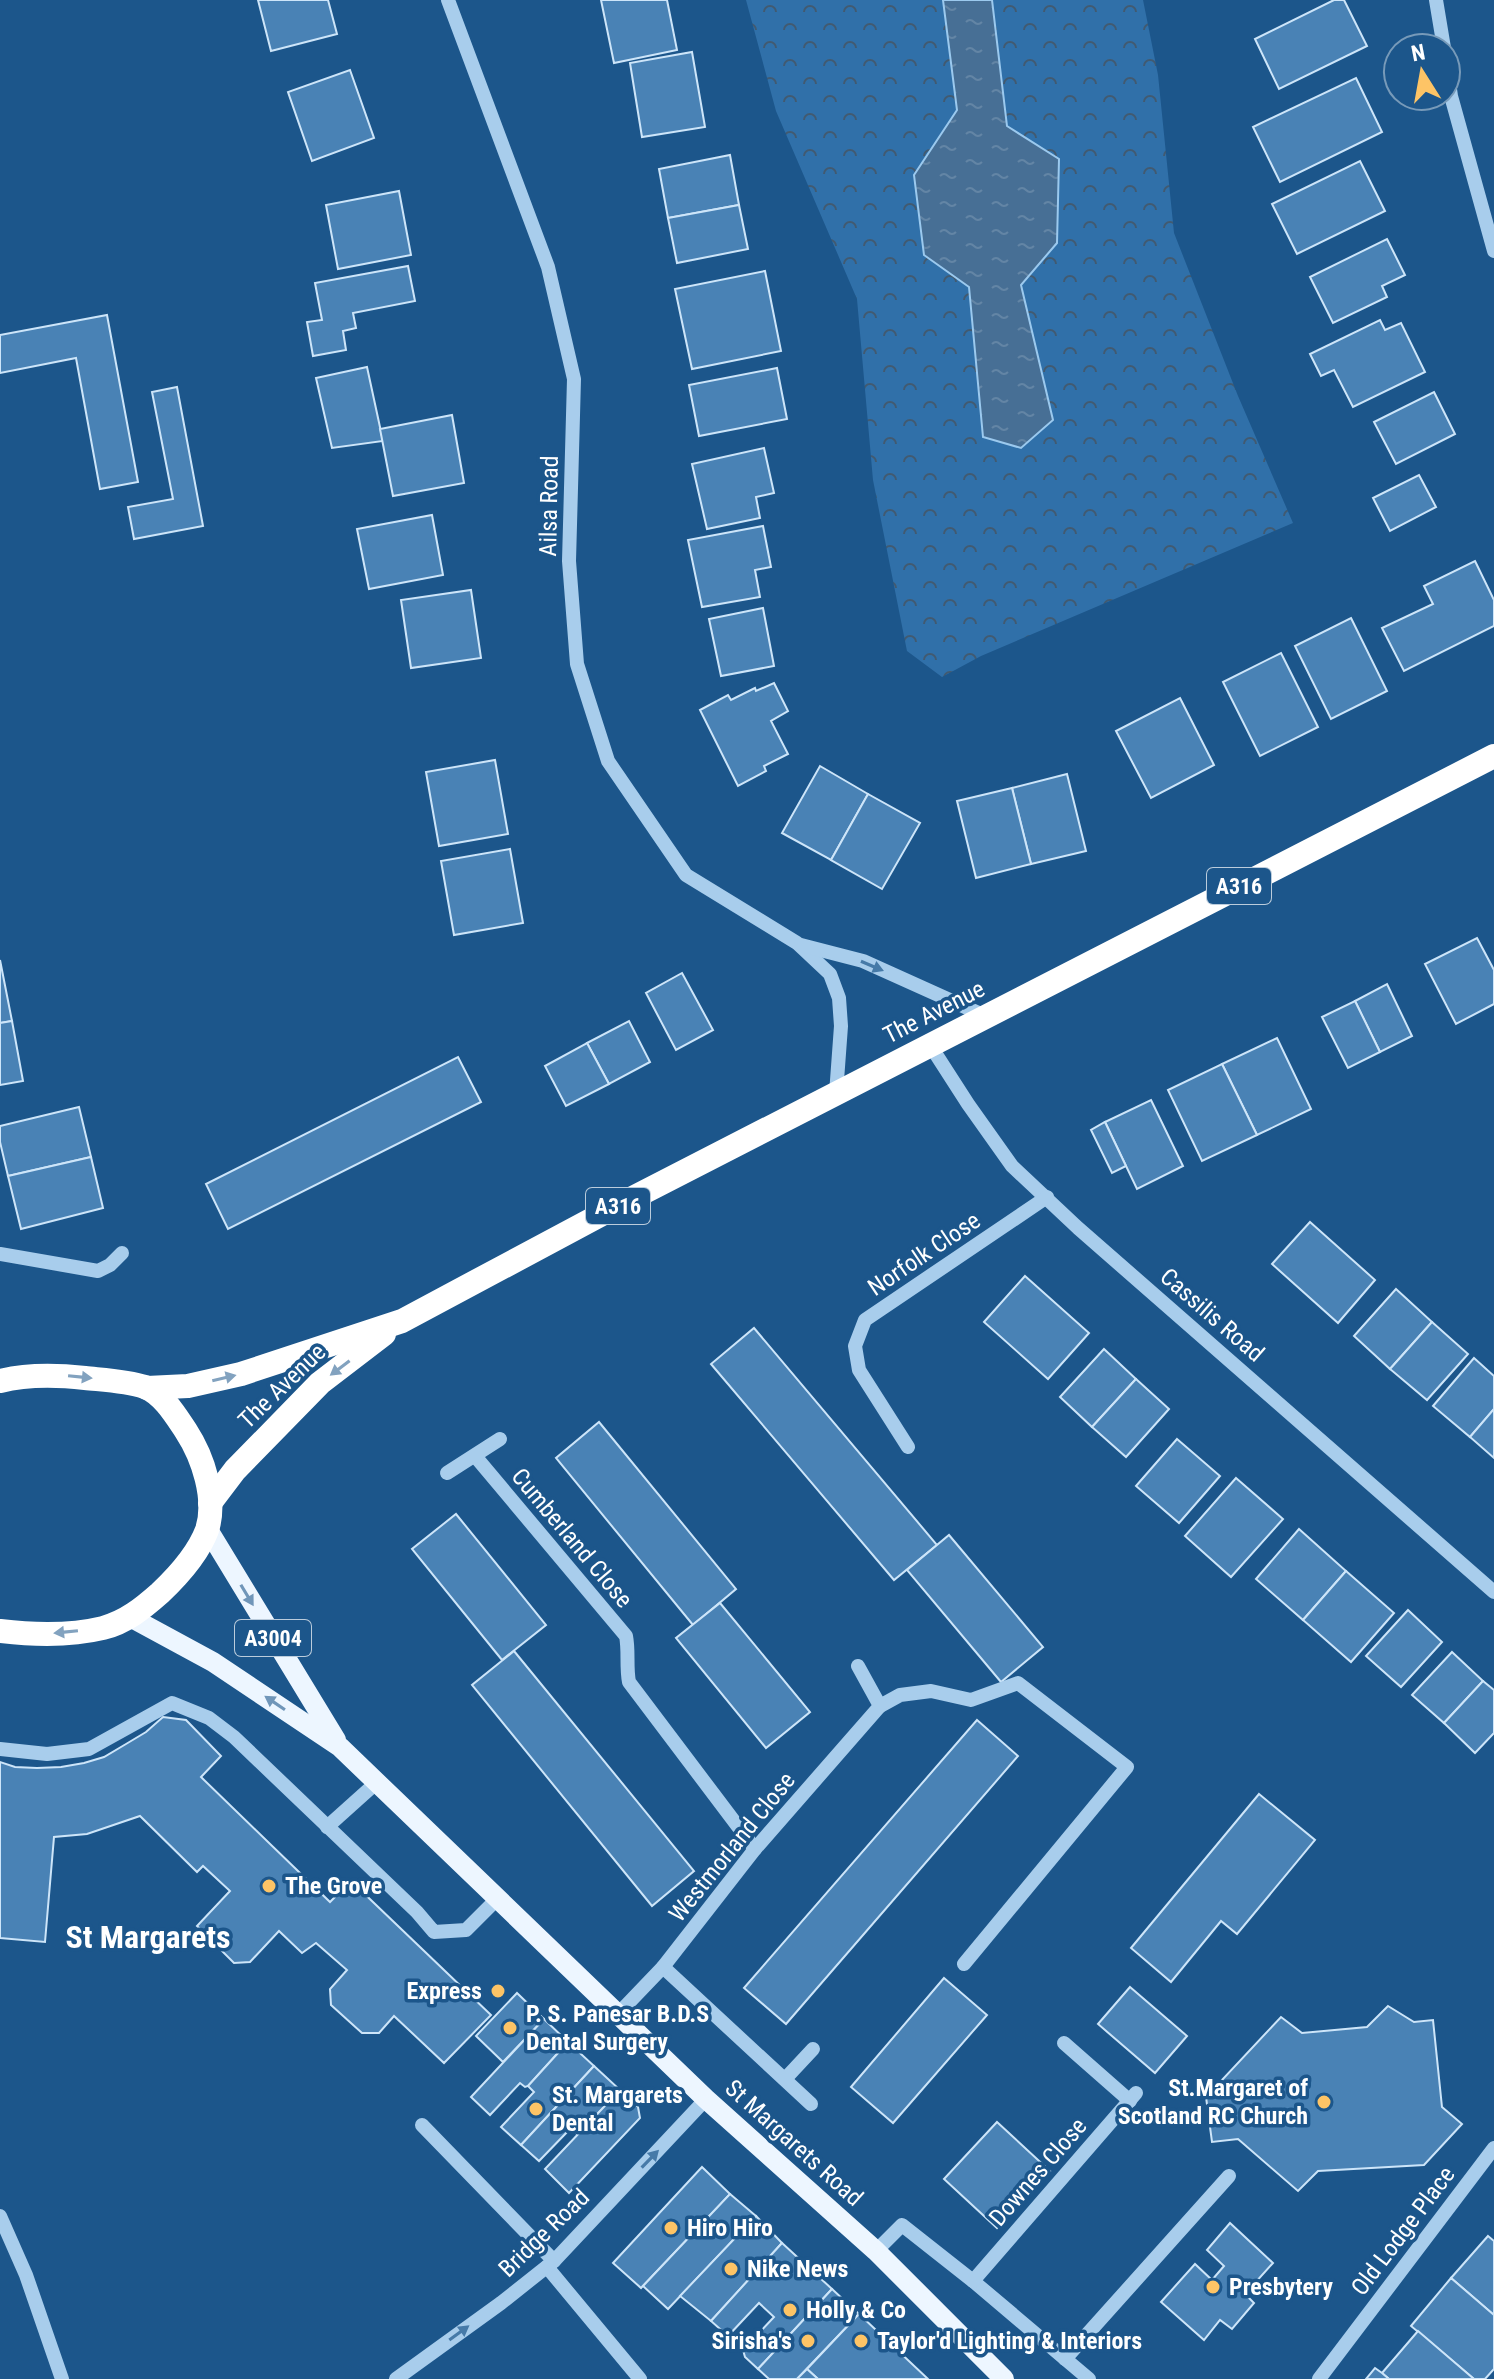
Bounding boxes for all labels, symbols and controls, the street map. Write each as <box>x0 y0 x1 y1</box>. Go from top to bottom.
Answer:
north arrow <box>1382 32 1462 112</box>
text: N <box>1409 39 1427 66</box>
street label: Ailsa Road <box>534 455 564 557</box>
road number: A316 <box>1207 868 1271 904</box>
one-way arrow <box>860 959 884 972</box>
street label: The Avenue <box>879 975 989 1049</box>
road number: A316 <box>586 1188 650 1224</box>
street label: Norfolk Close <box>863 1206 985 1302</box>
street label: Cassilis Road <box>1154 1262 1270 1368</box>
street label: The Avenue <box>233 1338 331 1434</box>
one-way arrow <box>330 1359 350 1375</box>
one-way arrow <box>68 1371 93 1384</box>
one-way arrow <box>212 1371 237 1383</box>
street label: Cumberland Close <box>506 1463 638 1613</box>
one-way arrow <box>240 1584 254 1606</box>
road number: A3004 <box>235 1620 311 1656</box>
one-way arrow <box>53 1626 78 1639</box>
one-way arrow <box>265 1696 286 1711</box>
street label: Westmorland Close <box>663 1767 801 1927</box>
place label: The Grove <box>285 1872 382 1900</box>
marker: The Grove <box>260 1877 278 1895</box>
district label: St Margarets <box>65 1918 231 1956</box>
place label: Express <box>406 1977 482 2005</box>
marker: Express <box>489 1982 507 2000</box>
place label: P. S. Panesar B.D.S Dental Surgery <box>526 2000 709 2056</box>
marker: P. S. Panesar B.D.S Dental Surgery <box>501 2019 519 2037</box>
street label: St Margarets Road <box>720 2074 868 2212</box>
place label: St.Margaret of Scotland RC Church <box>1118 2074 1308 2130</box>
place label: St. Margarets Dental <box>552 2081 683 2137</box>
marker: St.Margaret of Scotland RC Church <box>1315 2093 1333 2111</box>
marker: St. Margarets Dental <box>527 2100 545 2118</box>
street label: Downes Close <box>983 2112 1093 2232</box>
one-way arrow <box>641 2149 659 2168</box>
street label: Old Lodge Place <box>1345 2161 1461 2301</box>
street label: Bridge Road <box>493 2183 595 2283</box>
place label: Hiro Hiro <box>687 2214 773 2242</box>
marker: Hiro Hiro <box>662 2219 680 2237</box>
place label: Nike News <box>747 2255 848 2283</box>
marker: Nike News <box>722 2260 740 2278</box>
place label: Presbytery <box>1229 2273 1333 2301</box>
marker: Presbytery <box>1204 2278 1222 2296</box>
place label: Holly & Co <box>806 2296 906 2324</box>
marker: Holly & Co <box>781 2301 799 2319</box>
one-way arrow <box>448 2325 470 2341</box>
place label: Sirisha's <box>712 2327 792 2355</box>
place label: Taylor'd Lighting & Interiors <box>877 2327 1142 2355</box>
marker: Sirisha's <box>799 2332 817 2350</box>
marker: Taylor'd Lighting & Interiors <box>852 2332 870 2350</box>

